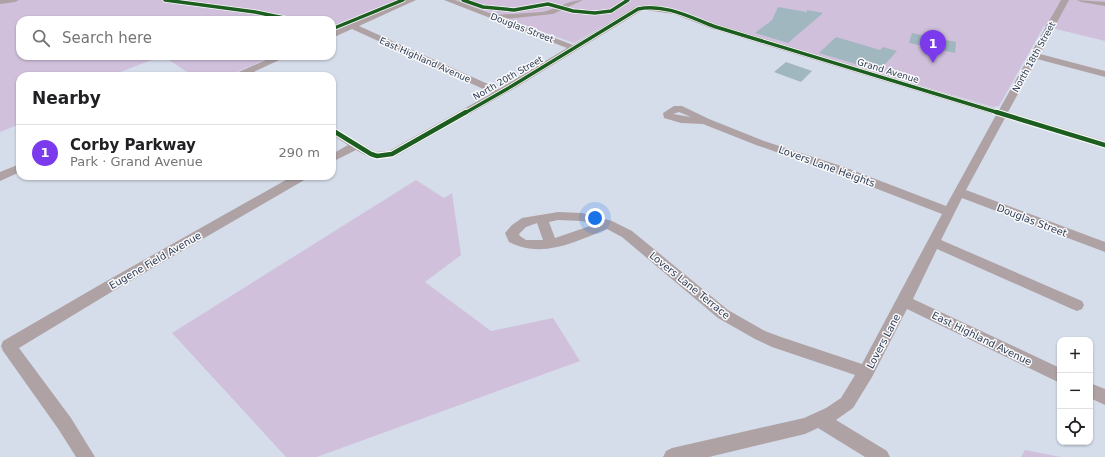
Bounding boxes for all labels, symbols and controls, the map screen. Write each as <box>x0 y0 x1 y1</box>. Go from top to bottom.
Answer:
street label: Douglas Street <box>489 11 555 45</box>
search box <box>16 16 336 60</box>
street label: North 18th Street <box>1010 20 1058 94</box>
icon: search <box>30 27 52 49</box>
text: Search here <box>62 29 152 47</box>
pin: 1 <box>920 30 946 63</box>
street label: East Highland Avenue <box>378 35 473 85</box>
street label: North 20th Street <box>471 54 545 102</box>
street label: Grand Avenue <box>856 57 920 85</box>
text: Nearby <box>32 88 101 108</box>
text: Corby Parkway <box>70 136 196 154</box>
street label: Lovers Lane Heights <box>777 144 877 189</box>
text: 1 <box>40 145 50 160</box>
text: 290 m <box>278 145 320 160</box>
text: Park · Grand Avenue <box>70 154 203 169</box>
street label: Douglas Street <box>995 202 1068 239</box>
your location <box>585 208 605 228</box>
street label: Eugene Field Avenue <box>107 230 203 291</box>
street label: Lovers Lane Terrace <box>647 250 732 321</box>
street label: East Highland Avenue <box>930 309 1033 367</box>
street label: Lovers Lane <box>864 312 902 370</box>
map controls <box>1057 337 1093 445</box>
button: + <box>1057 337 1093 373</box>
button: − <box>1057 373 1093 409</box>
button: locate <box>1057 409 1093 445</box>

